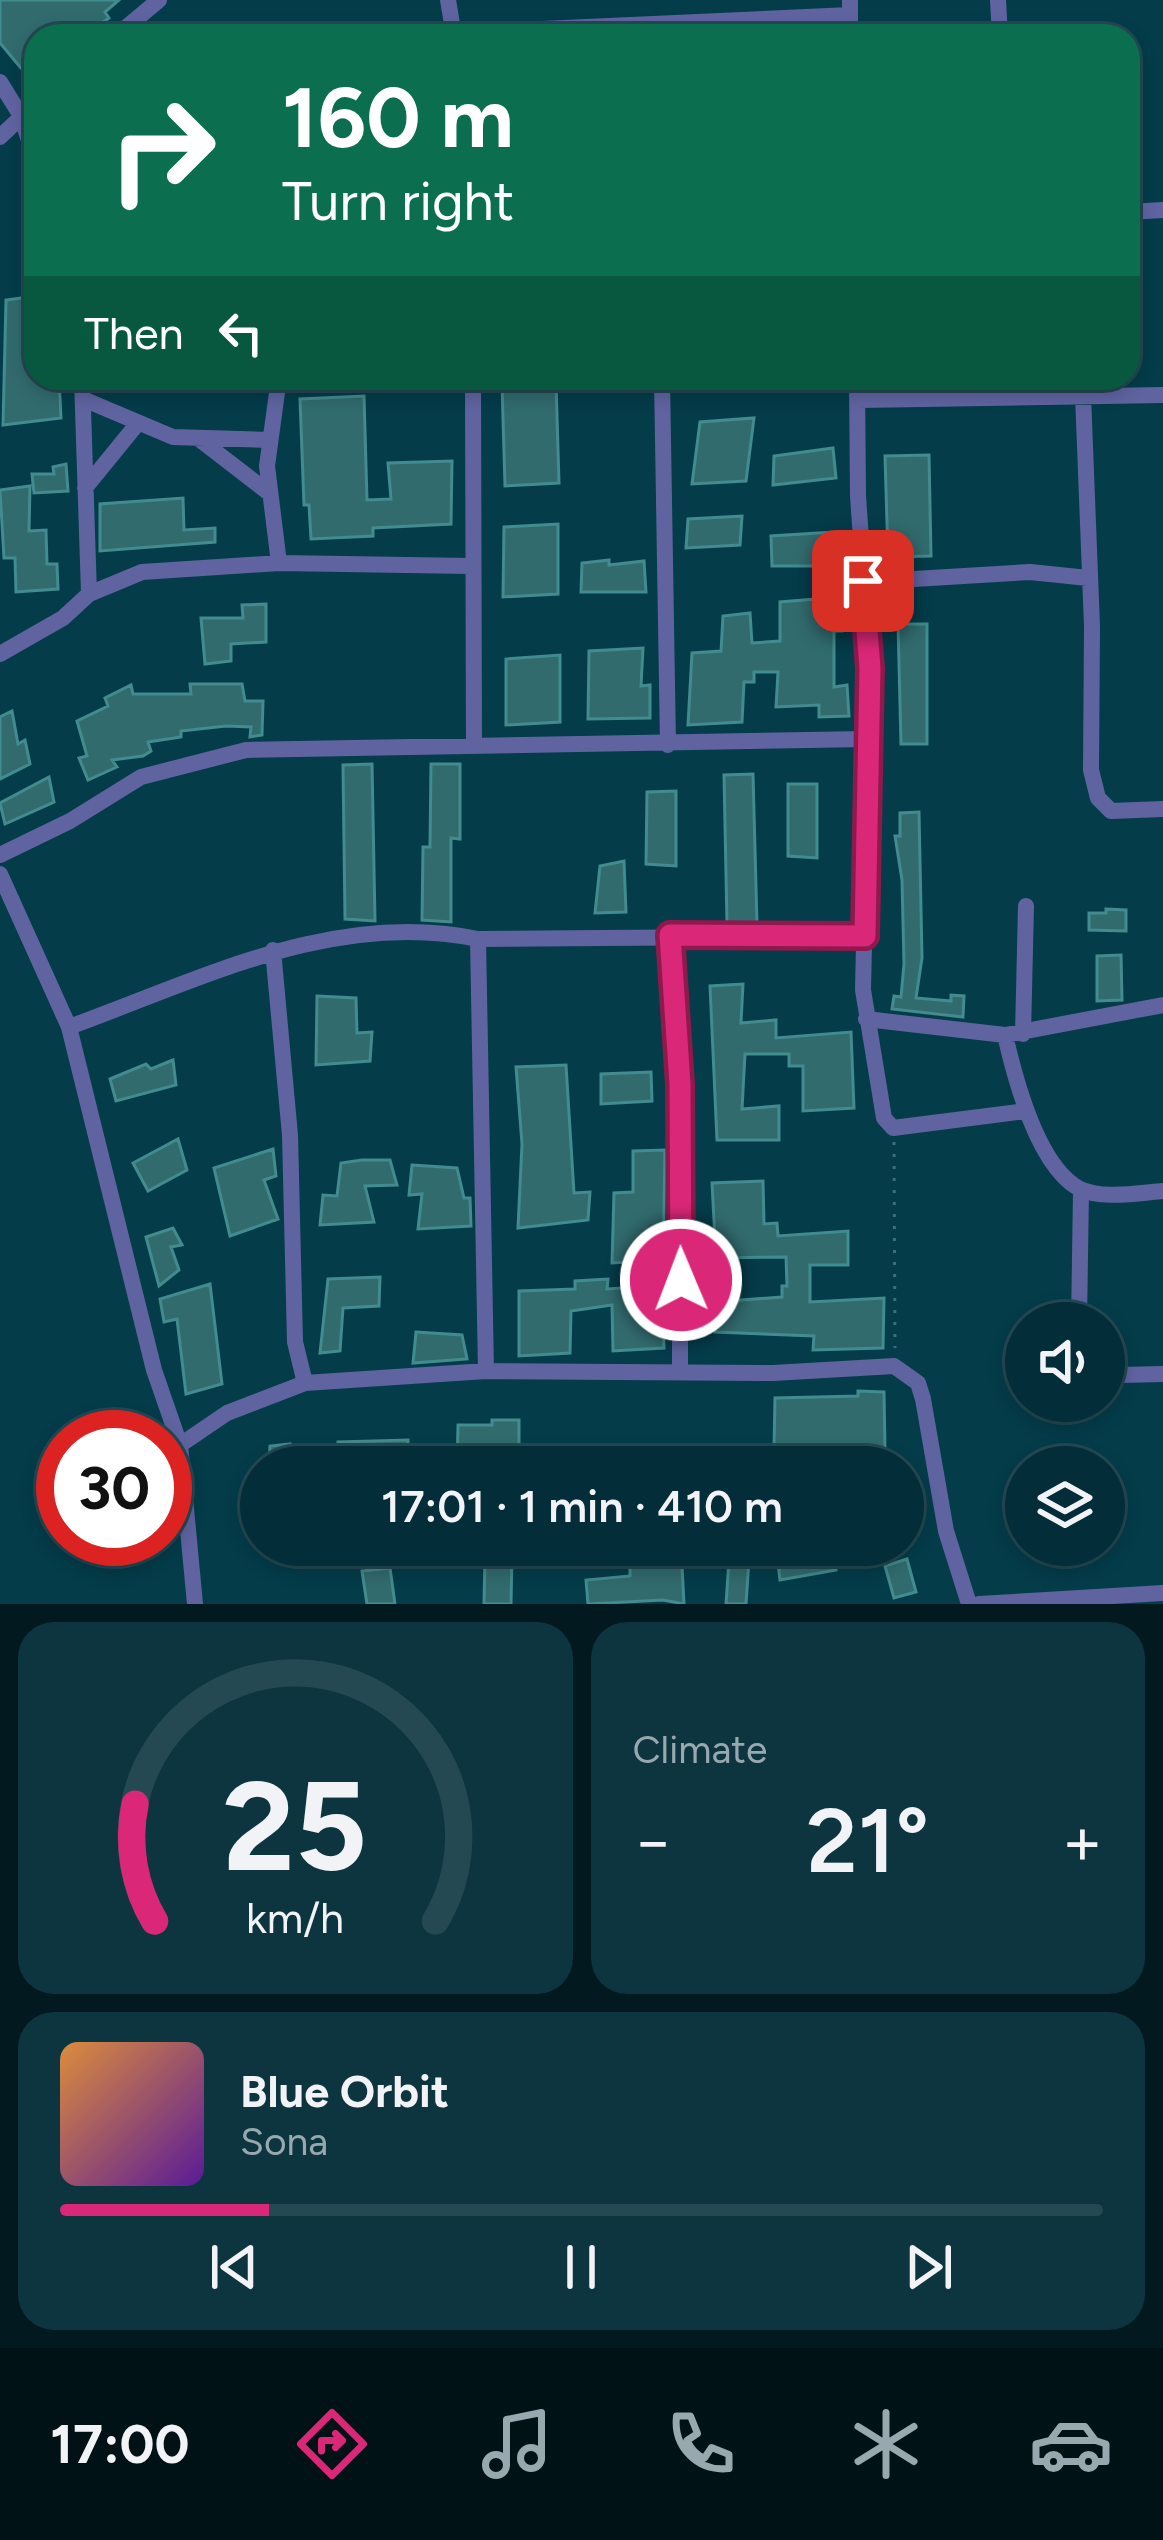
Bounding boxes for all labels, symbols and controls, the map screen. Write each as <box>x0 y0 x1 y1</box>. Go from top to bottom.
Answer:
text: 160 m <box>282 67 514 168</box>
icon: right <box>84 72 240 228</box>
text: Turn right <box>282 169 514 234</box>
icon: left <box>208 300 274 366</box>
text: Then <box>84 306 184 360</box>
pin <box>812 530 914 632</box>
icon: arrive <box>830 548 896 614</box>
position arrow <box>618 1217 744 1343</box>
map controls <box>1005 1302 1125 1566</box>
button: sound <box>1005 1302 1125 1422</box>
speed limit sign: 30 <box>36 1410 192 1566</box>
button: layers <box>1005 1446 1125 1566</box>
text: 17:01 · 1 min · 410 m <box>381 1479 783 1533</box>
text: Climate <box>633 1726 767 1773</box>
text: 25 <box>223 1751 368 1901</box>
text: 21° <box>806 1786 929 1895</box>
text: − <box>633 1801 674 1881</box>
text: + <box>1062 1801 1103 1881</box>
text: km/h <box>246 1892 344 1944</box>
text: Blue Orbit <box>240 2064 449 2118</box>
text: Sona <box>240 2118 328 2165</box>
icon: previous <box>201 2234 267 2300</box>
icon: pause <box>548 2234 614 2300</box>
icon: next <box>896 2234 962 2300</box>
icon: directions <box>290 2402 374 2486</box>
icon: music <box>475 2402 559 2486</box>
icon: phone <box>659 2402 743 2486</box>
icon: climate <box>844 2402 928 2486</box>
icon: car <box>1029 2402 1113 2486</box>
text: 17:00 <box>50 2412 189 2477</box>

